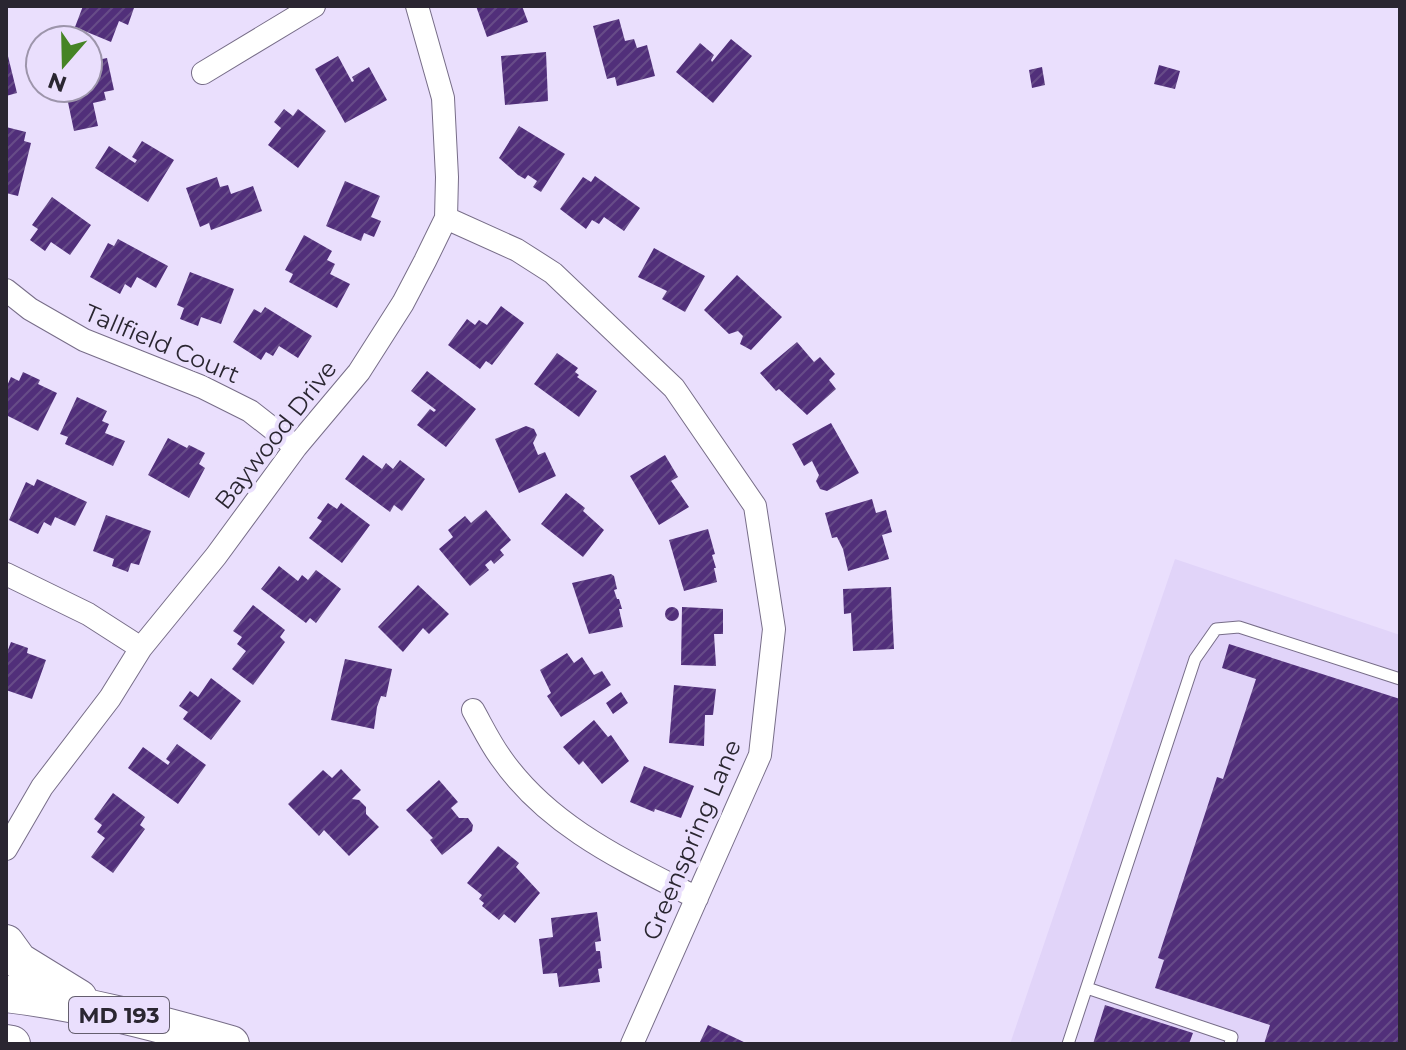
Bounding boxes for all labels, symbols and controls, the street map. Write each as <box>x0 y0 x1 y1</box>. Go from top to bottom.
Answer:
north arrow <box>24 24 104 104</box>
text: N <box>44 67 70 98</box>
street label: Tallfield Court <box>80 298 244 389</box>
street label: Baywood Drive <box>208 354 343 515</box>
street label: Greenspring Lane <box>636 735 747 944</box>
road number: MD 193 <box>69 997 169 1033</box>

